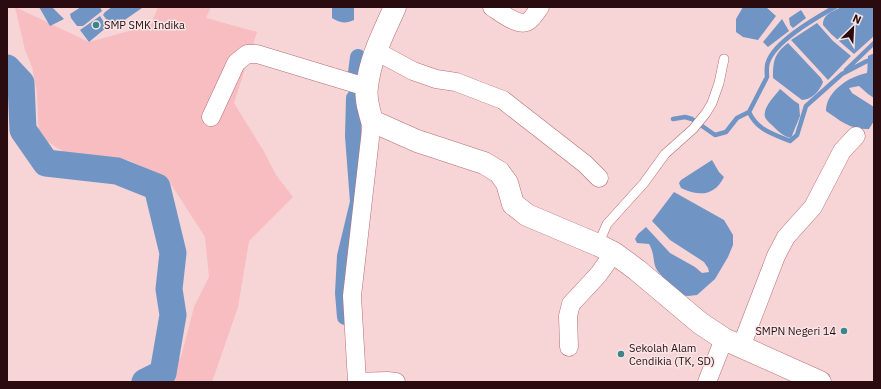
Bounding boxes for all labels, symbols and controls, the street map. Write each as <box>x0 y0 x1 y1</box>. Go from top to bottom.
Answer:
north arrow <box>833 8 873 48</box>
text: N <box>851 11 864 27</box>
place label: SMP SMK Indika <box>104 18 185 32</box>
marker: SMP SMK Indika <box>91 20 101 30</box>
place label: SMPN Negeri 14 <box>755 324 836 338</box>
marker: SMPN Negeri 14 <box>839 326 849 336</box>
place label: Sekolah Alam Cendikia (TK, SD) <box>629 341 715 368</box>
marker: Sekolah Alam Cendikia (TK, SD) <box>616 349 626 359</box>

